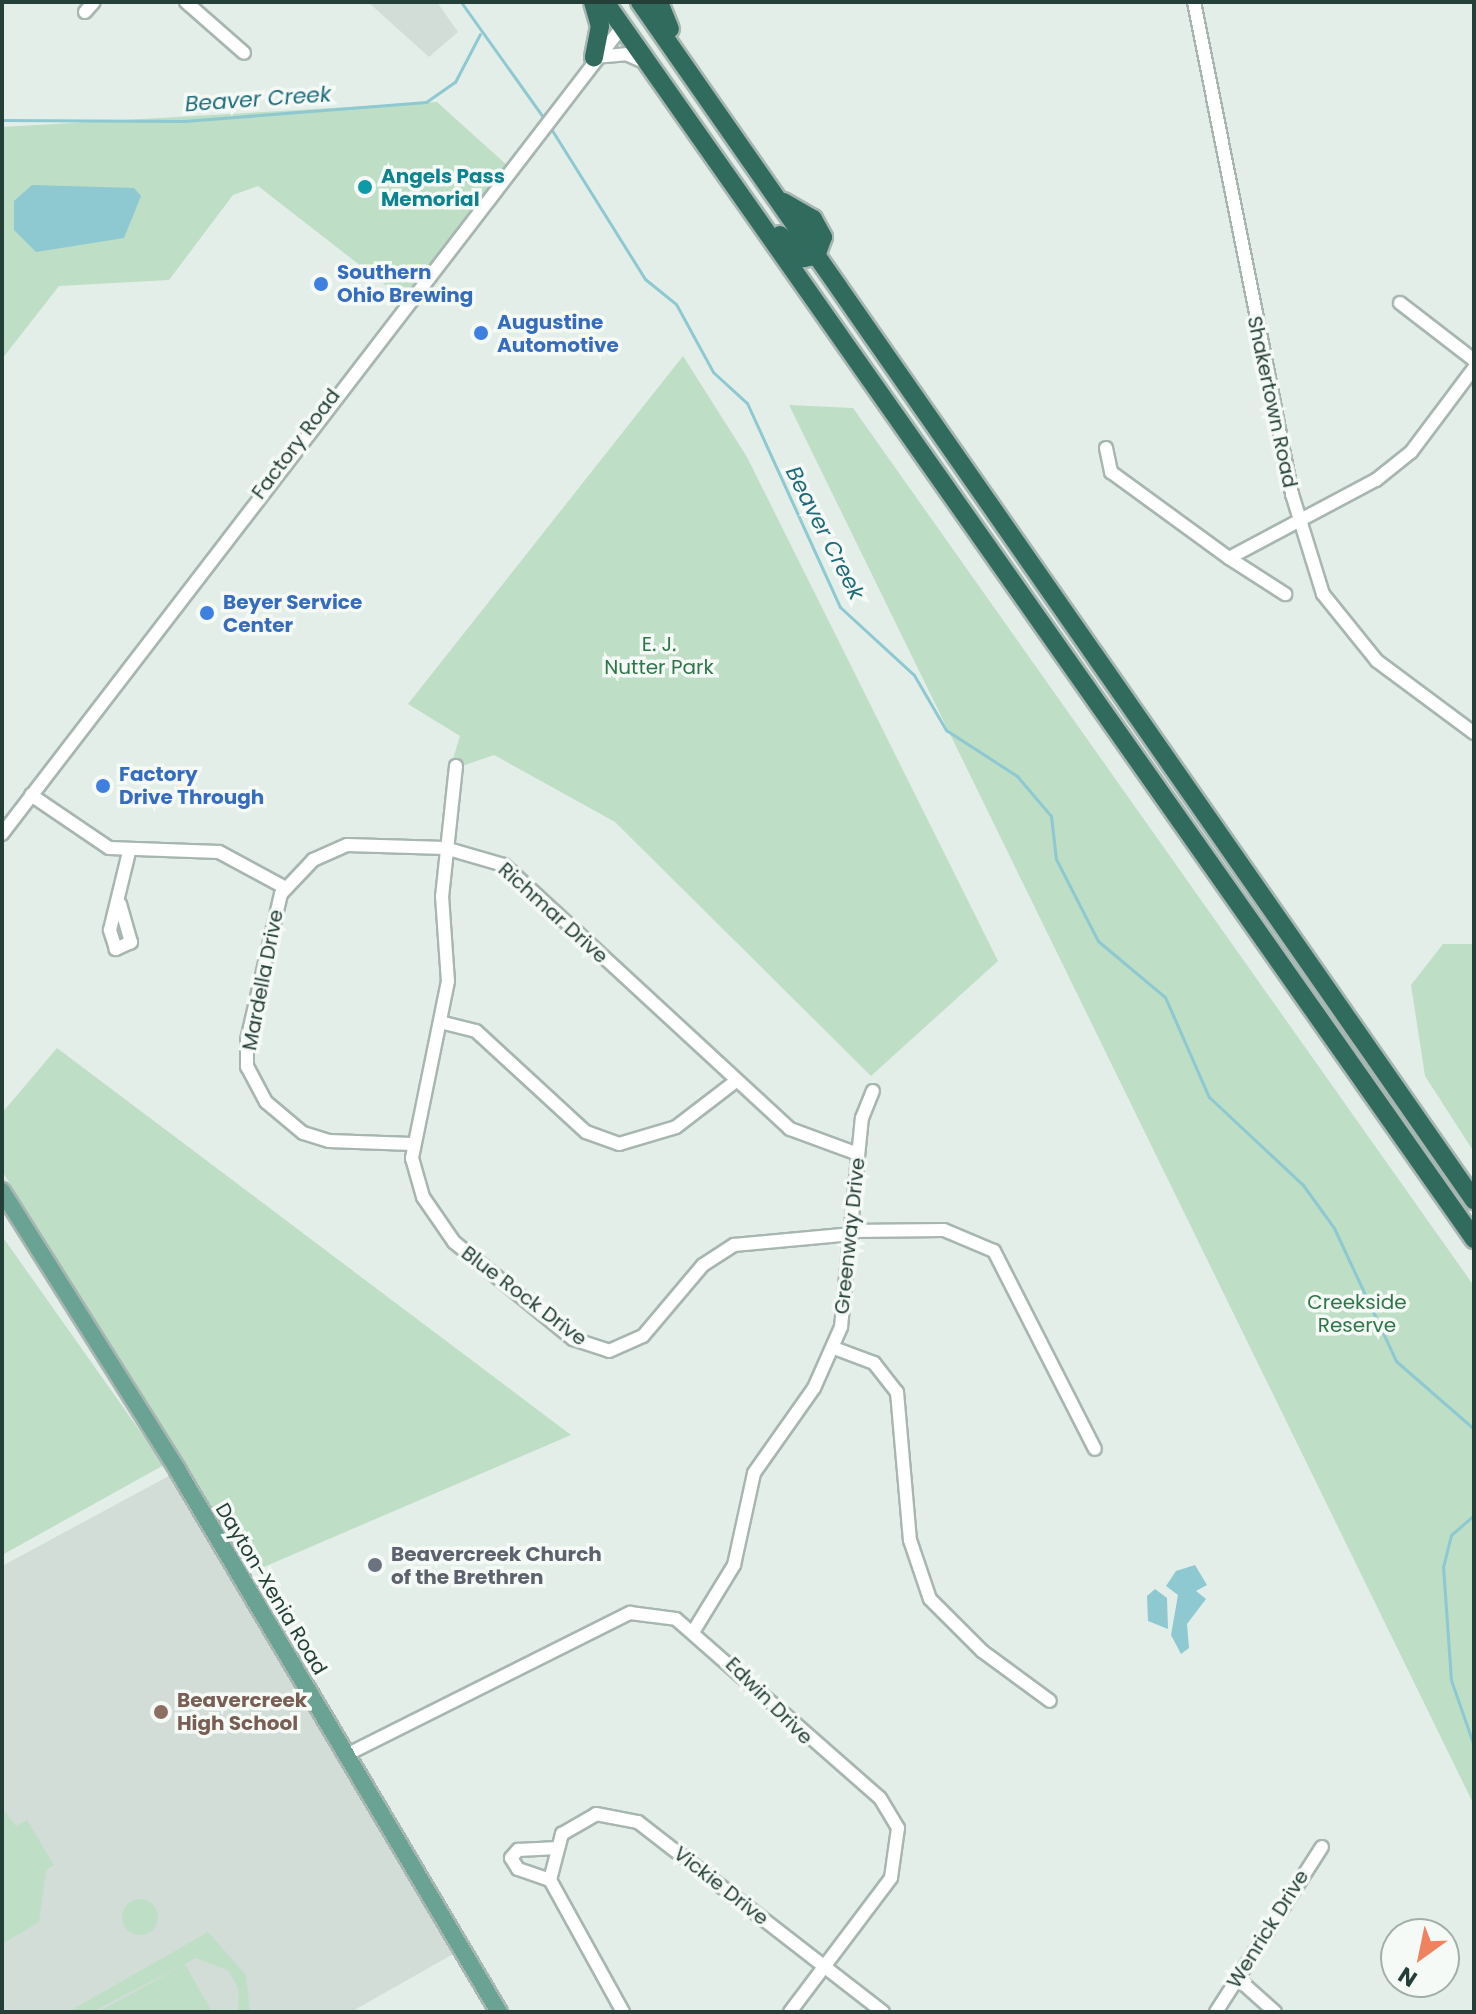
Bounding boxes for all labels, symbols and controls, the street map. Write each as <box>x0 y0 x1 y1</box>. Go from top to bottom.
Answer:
water label: Beaver Creek <box>184 81 332 117</box>
place label: Angels Pass Memorial <box>381 164 505 211</box>
marker: Angels Pass Memorial <box>356 178 374 196</box>
place label: Southern Ohio Brewing <box>337 260 473 307</box>
marker: Southern Ohio Brewing <box>312 275 330 293</box>
place label: Augustine Automotive <box>497 310 619 357</box>
street label: Shakertown Road <box>1242 314 1302 490</box>
marker: Augustine Automotive <box>472 324 490 342</box>
street label: Factory Road <box>247 384 345 504</box>
water label: Beaver Creek <box>780 462 870 604</box>
place label: Beyer Service Center <box>223 590 362 637</box>
marker: Beyer Service Center <box>198 604 216 622</box>
park label: E. J. Nutter Park <box>604 632 714 679</box>
place label: Factory Drive Through <box>119 762 264 809</box>
marker: Factory Drive Through <box>94 777 112 795</box>
street label: Richmar Drive <box>493 858 613 968</box>
street label: Mardella Drive <box>238 908 288 1052</box>
street label: Greenway Drive <box>830 1157 870 1315</box>
street label: Blue Rock Drive <box>457 1241 591 1351</box>
park label: Creekside Reserve <box>1307 1291 1407 1338</box>
street label: Dayton-Xenia Road <box>210 1499 332 1679</box>
place label: Beavercreek Church of the Brethren <box>391 1542 602 1589</box>
marker: Beavercreek Church of the Brethren <box>366 1556 384 1574</box>
street label: Edwin Drive <box>720 1652 818 1750</box>
place label: Beavercreek High School <box>177 1688 307 1735</box>
marker: Beavercreek High School <box>152 1703 170 1721</box>
street label: Vickie Drive <box>669 1842 773 1930</box>
street label: Wenrick Drive <box>1222 1865 1314 1993</box>
north arrow <box>1380 1918 1460 1998</box>
text: N <box>1392 1959 1423 1994</box>

